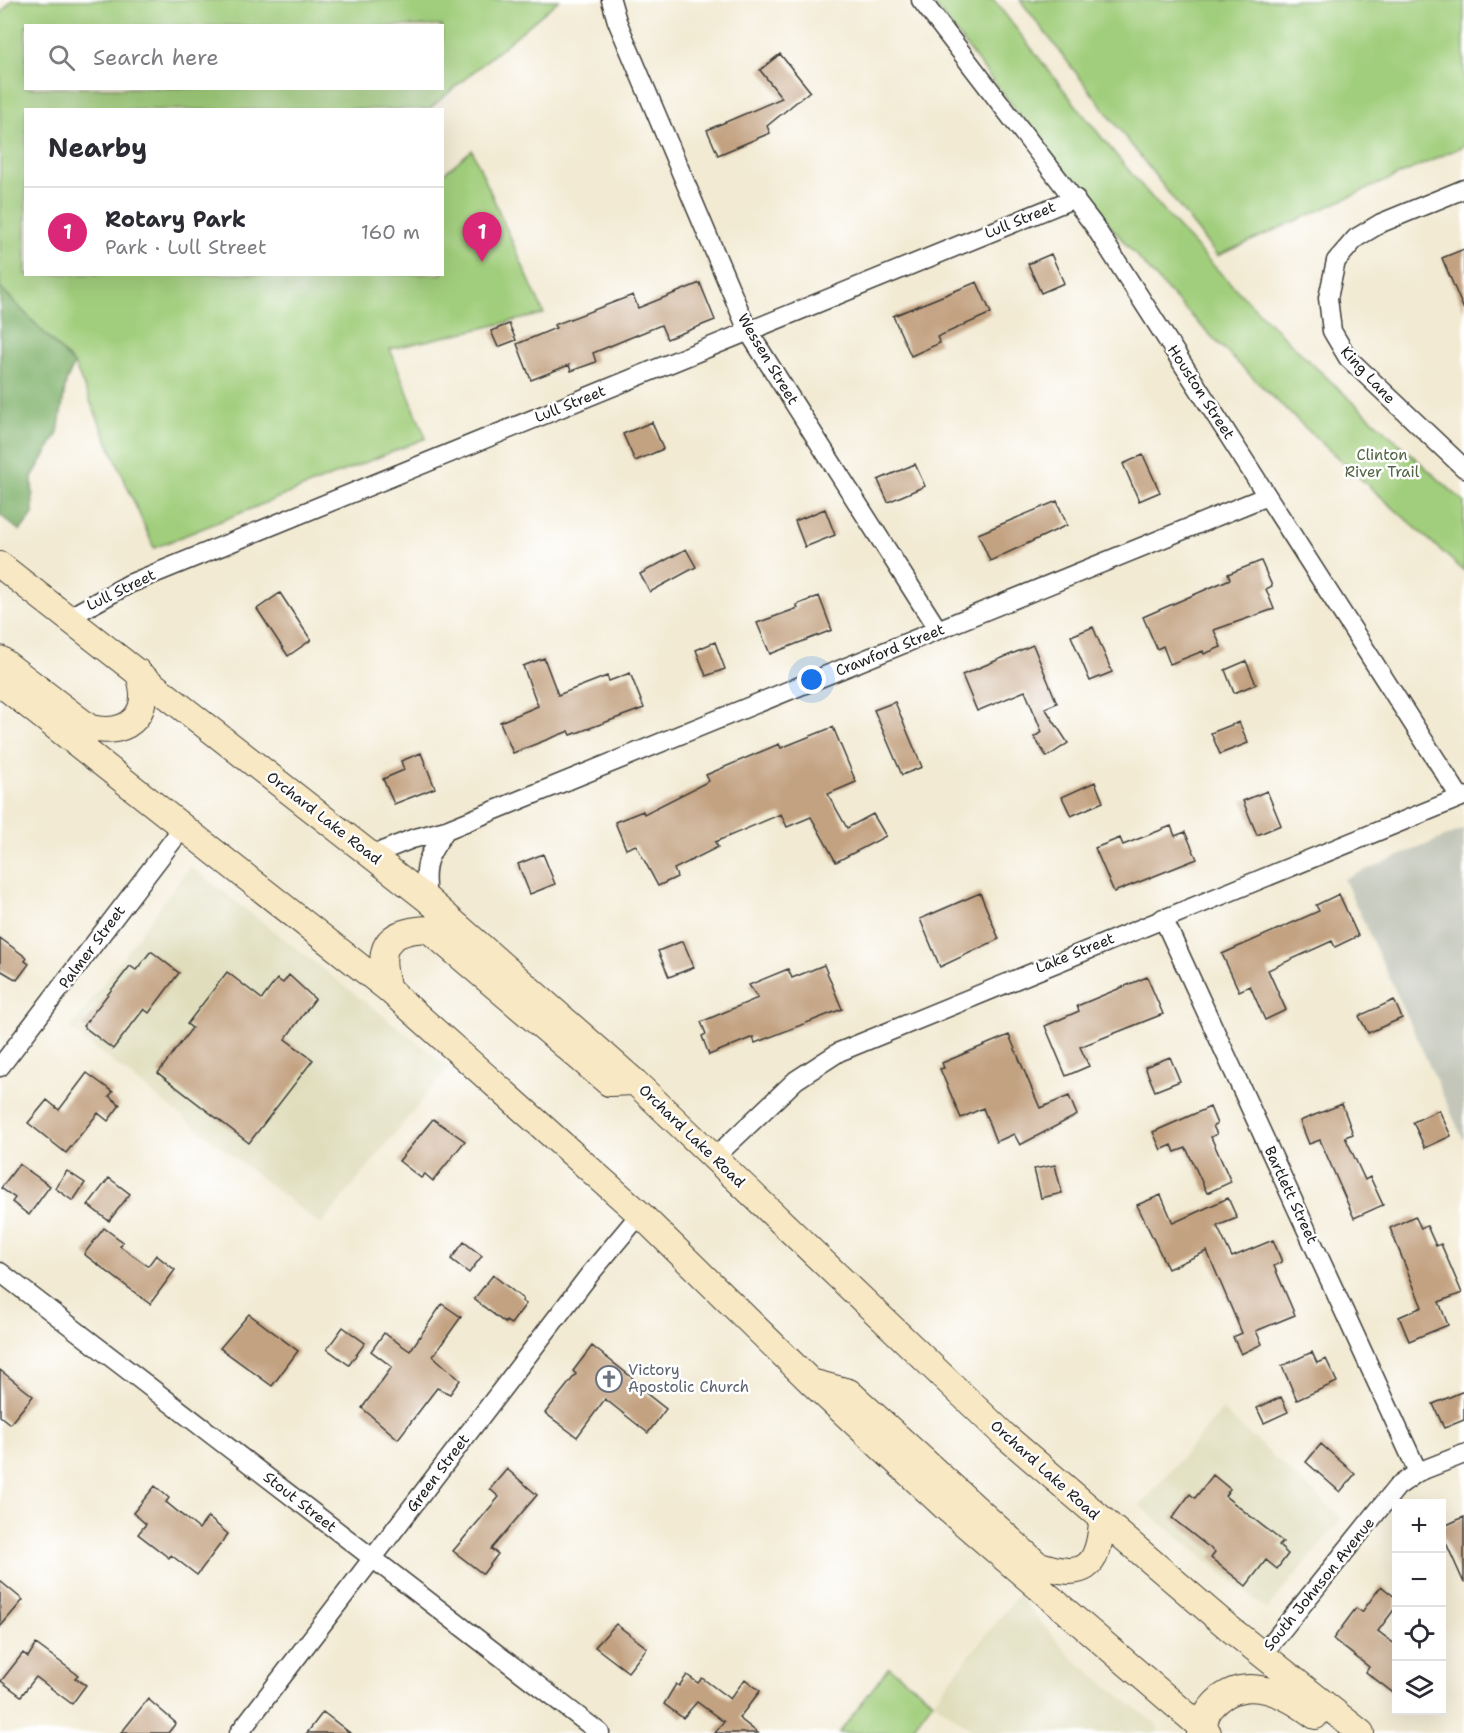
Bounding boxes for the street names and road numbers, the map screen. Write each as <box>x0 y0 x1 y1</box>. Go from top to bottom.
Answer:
street label: Lull Street <box>982 197 1058 243</box>
street label: Wessen Street <box>733 310 803 408</box>
street label: Houston Street <box>1163 341 1239 443</box>
street label: King Lane <box>1336 342 1400 408</box>
street label: Lull Street <box>532 381 608 427</box>
street label: Lull Street <box>83 565 159 615</box>
street label: Crawford Street <box>833 619 947 681</box>
street label: Orchard Lake Road <box>263 767 386 869</box>
street label: Palmer Street <box>54 901 130 993</box>
street label: Lake Street <box>1033 928 1117 978</box>
street label: Orchard Lake Road <box>635 1080 750 1192</box>
street label: Bartlett Street <box>1260 1143 1322 1247</box>
street label: Orchard Lake Road <box>986 1416 1104 1525</box>
street label: Green Street <box>402 1430 474 1516</box>
street label: Stout Street <box>259 1467 341 1537</box>
street label: South Johnson Avenue <box>1259 1513 1379 1655</box>

